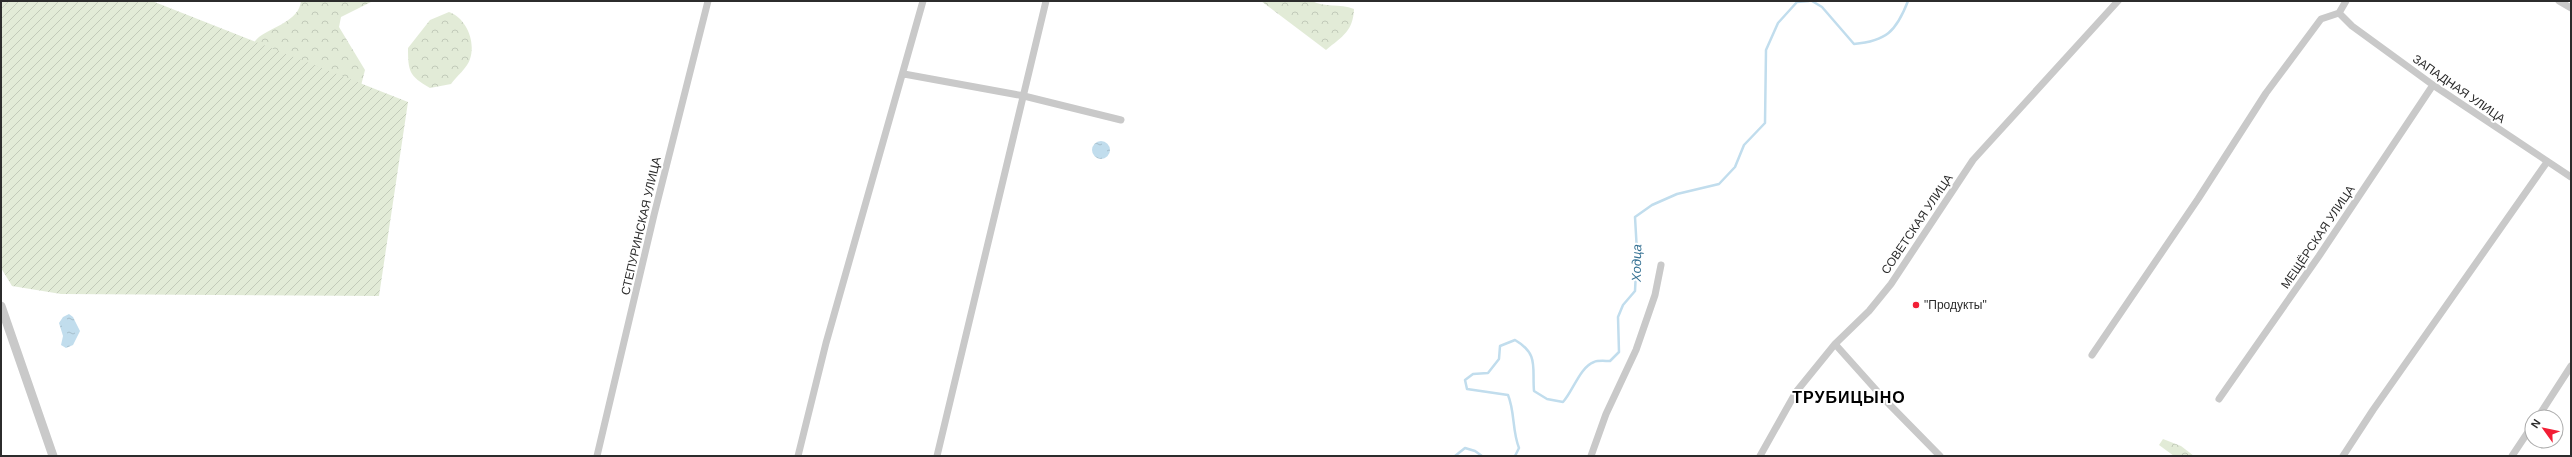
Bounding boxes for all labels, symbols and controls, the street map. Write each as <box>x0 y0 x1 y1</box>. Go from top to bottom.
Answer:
street label: ЗАПАДНАЯ УЛИЦА <box>2410 52 2508 126</box>
street label: СТЕПУРИНСКАЯ УЛИЦА <box>618 156 664 296</box>
street label: СОВЕТСКАЯ УЛИЦА <box>1878 171 1956 277</box>
street label: МЕЩЁРСКАЯ УЛИЦА <box>2278 183 2358 291</box>
water label: Ходца <box>1629 244 1644 283</box>
place label: "Продукты" <box>1924 298 1987 312</box>
marker: "Продукты" <box>1911 300 1921 310</box>
district label: ТРУБИЦЫНО <box>1792 389 1906 406</box>
north arrow <box>2524 409 2564 449</box>
text: N <box>2528 417 2543 430</box>

